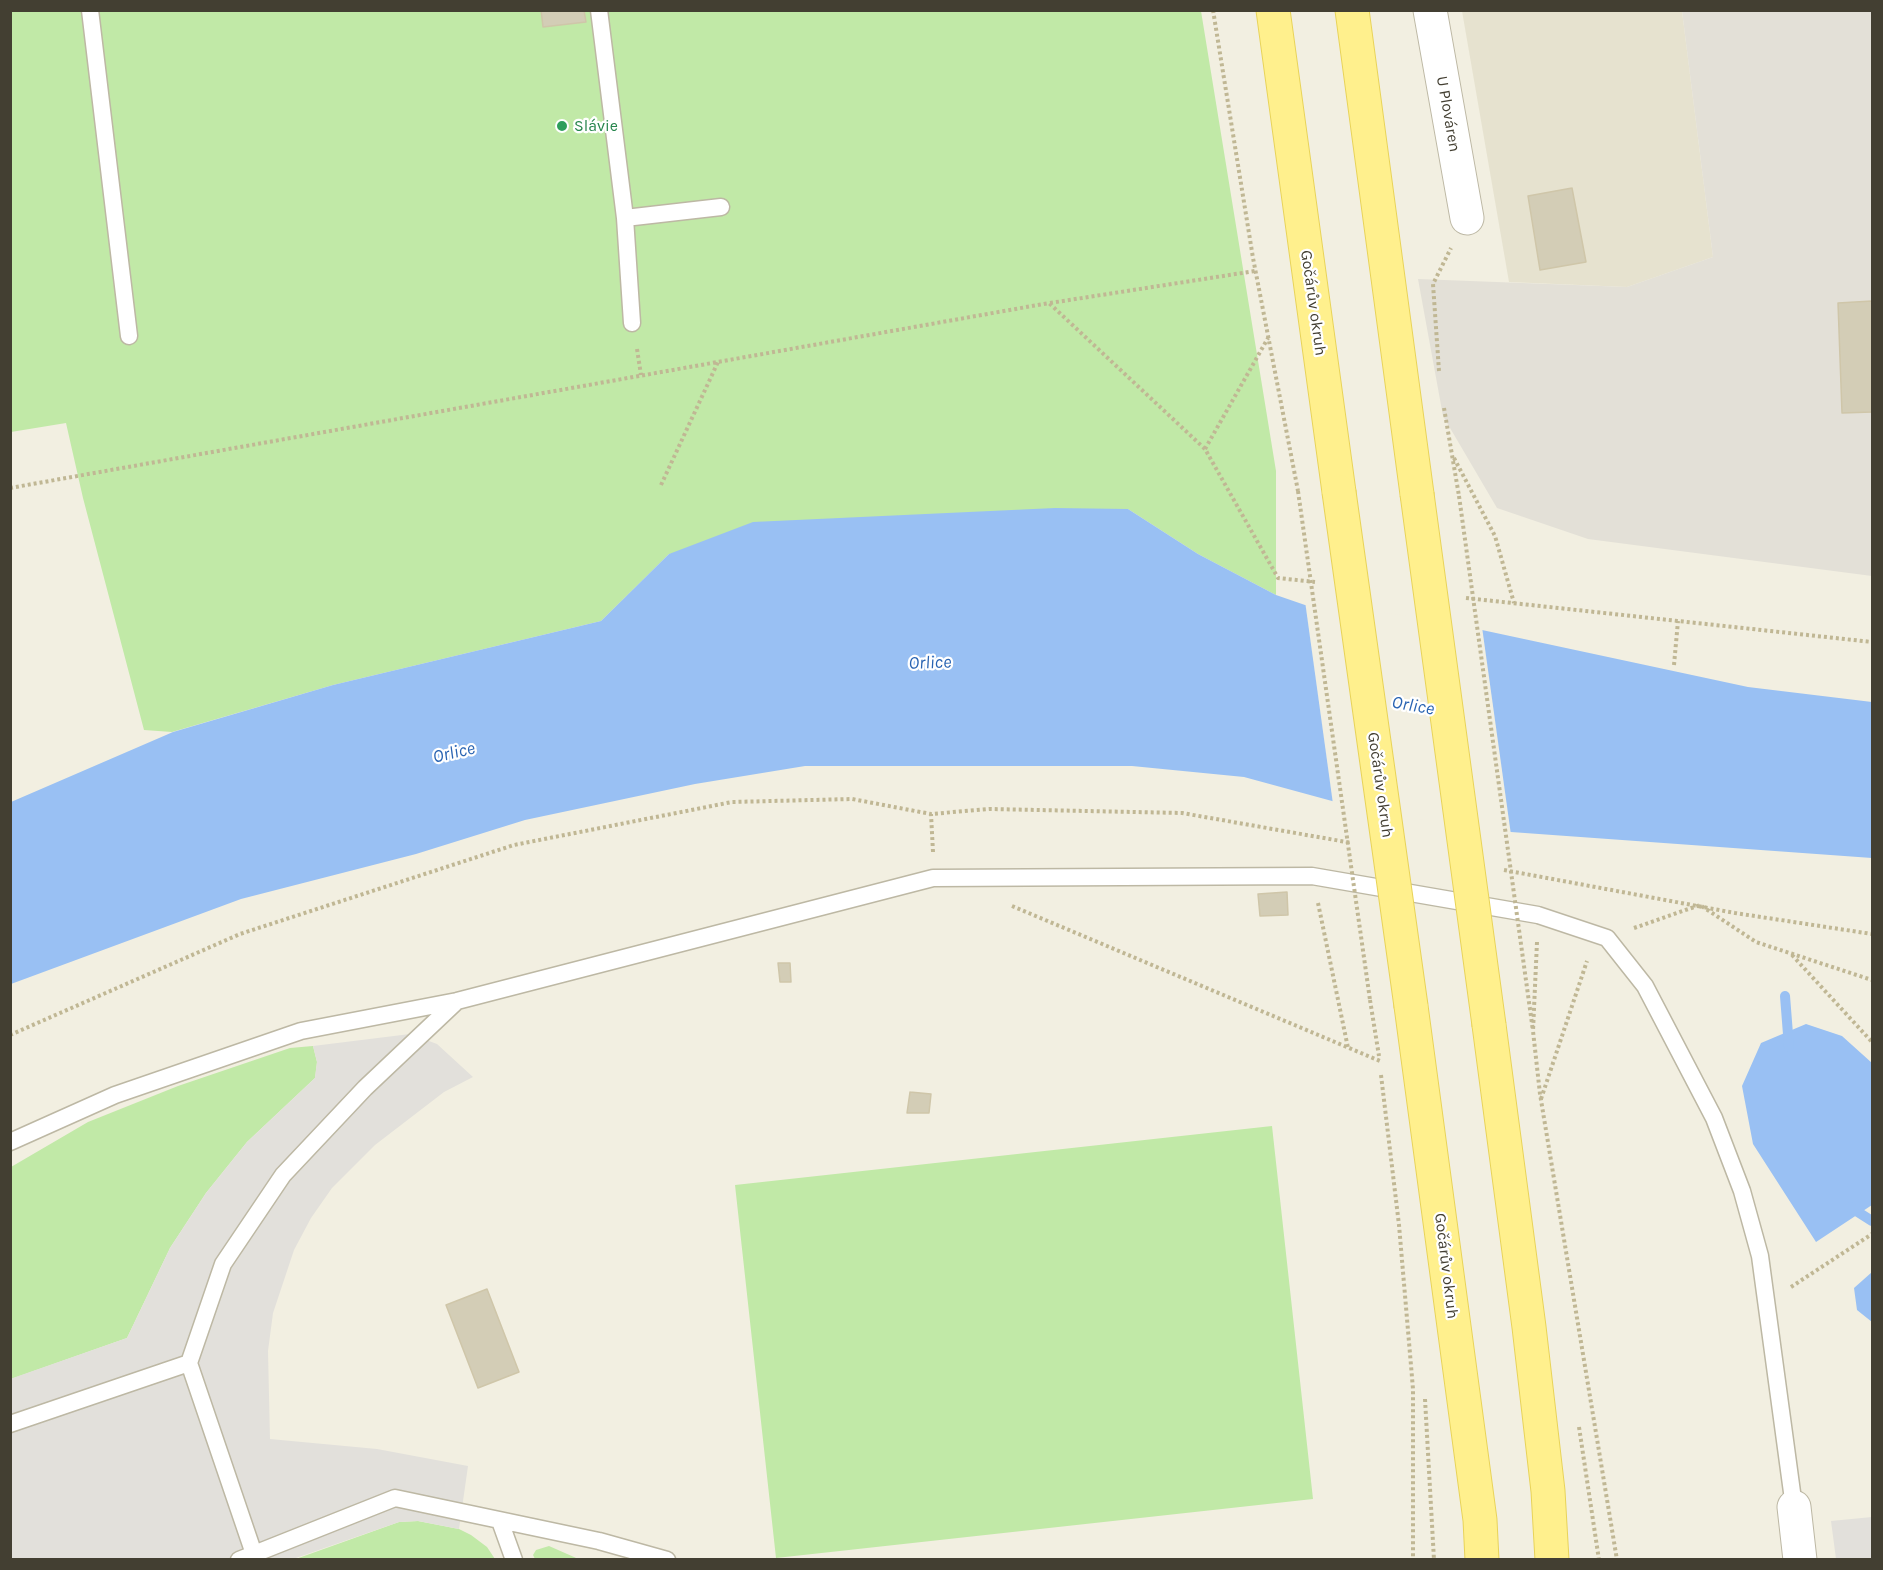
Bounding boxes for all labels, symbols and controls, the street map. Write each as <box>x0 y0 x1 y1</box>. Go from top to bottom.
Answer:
street label: U Plováren <box>1432 75 1464 153</box>
place label: Slávie <box>574 116 618 136</box>
marker: Slávie <box>555 119 569 133</box>
street label: Gočárův okruh <box>1296 249 1330 357</box>
water label: Orlice <box>908 651 952 675</box>
water label: Orlice <box>1390 692 1436 720</box>
street label: Gočárův okruh <box>1363 731 1397 839</box>
water label: Orlice <box>431 738 477 768</box>
street label: Gočárův okruh <box>1430 1212 1462 1320</box>

